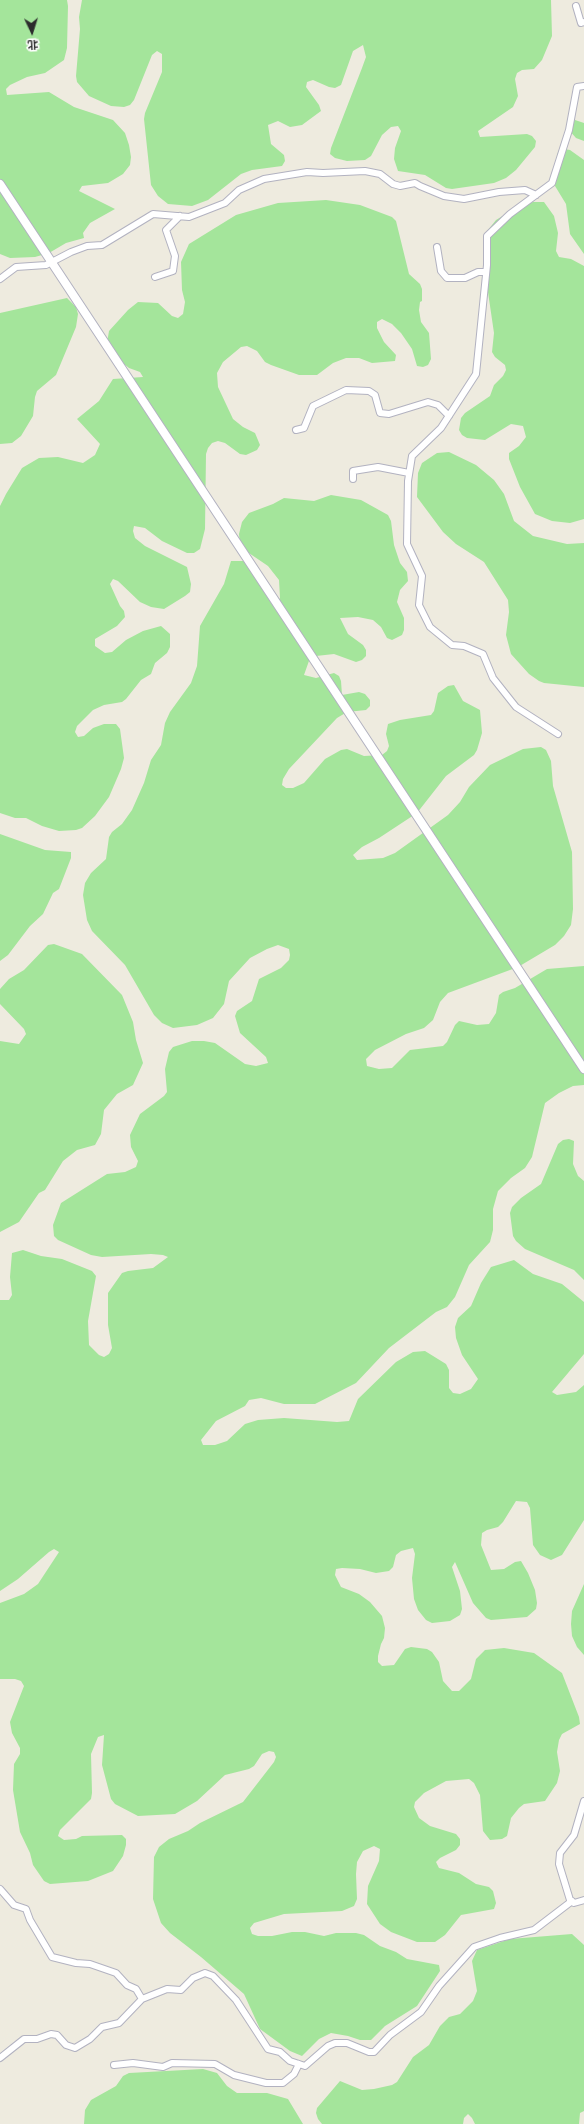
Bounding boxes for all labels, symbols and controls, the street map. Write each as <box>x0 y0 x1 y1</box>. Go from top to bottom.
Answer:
north arrow <box>12 12 52 52</box>
text: 北 <box>27 37 39 52</box>

